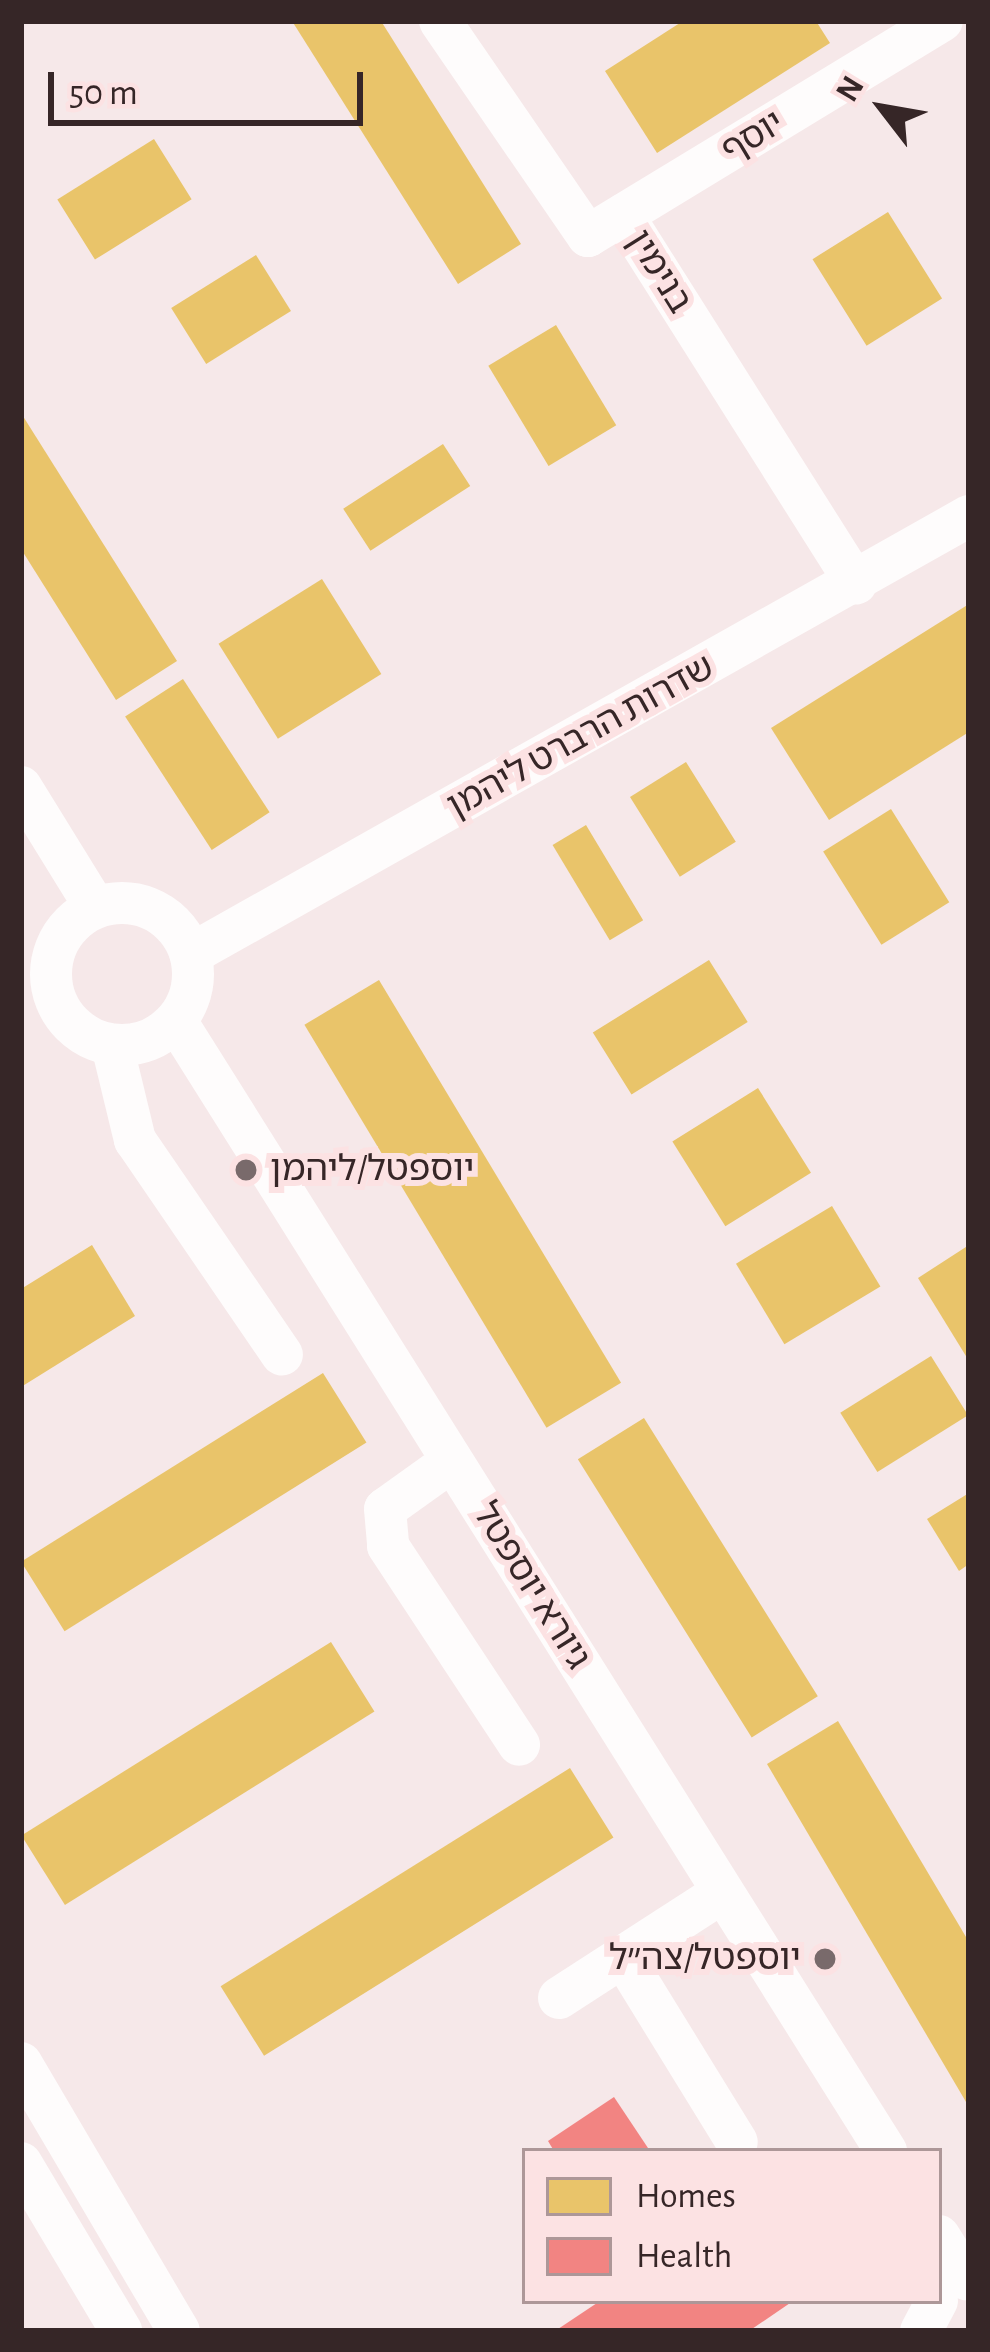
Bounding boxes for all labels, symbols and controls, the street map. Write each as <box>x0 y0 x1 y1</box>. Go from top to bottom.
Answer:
scale bar <box>54 48 369 122</box>
north arrow <box>822 48 942 168</box>
text: N <box>831 71 871 108</box>
text: 50 m <box>69 75 138 111</box>
street label: יוסף <box>714 102 792 172</box>
street label: בנימין <box>617 222 701 322</box>
street label: שדרות הרברט ליהמן <box>440 646 722 828</box>
place label: יוספטל/ליהמן <box>270 1148 474 1192</box>
marker: יוספטל/ליהמן <box>233 1157 259 1183</box>
street label: גיורא יוספטל <box>463 1495 599 1677</box>
place label: יוספטל/צה״ל <box>609 1937 801 1981</box>
marker: יוספטל/צה״ל <box>812 1946 838 1972</box>
legend <box>522 2148 942 2304</box>
text: Homes <box>636 2178 736 2214</box>
text: Health <box>636 2238 732 2274</box>

